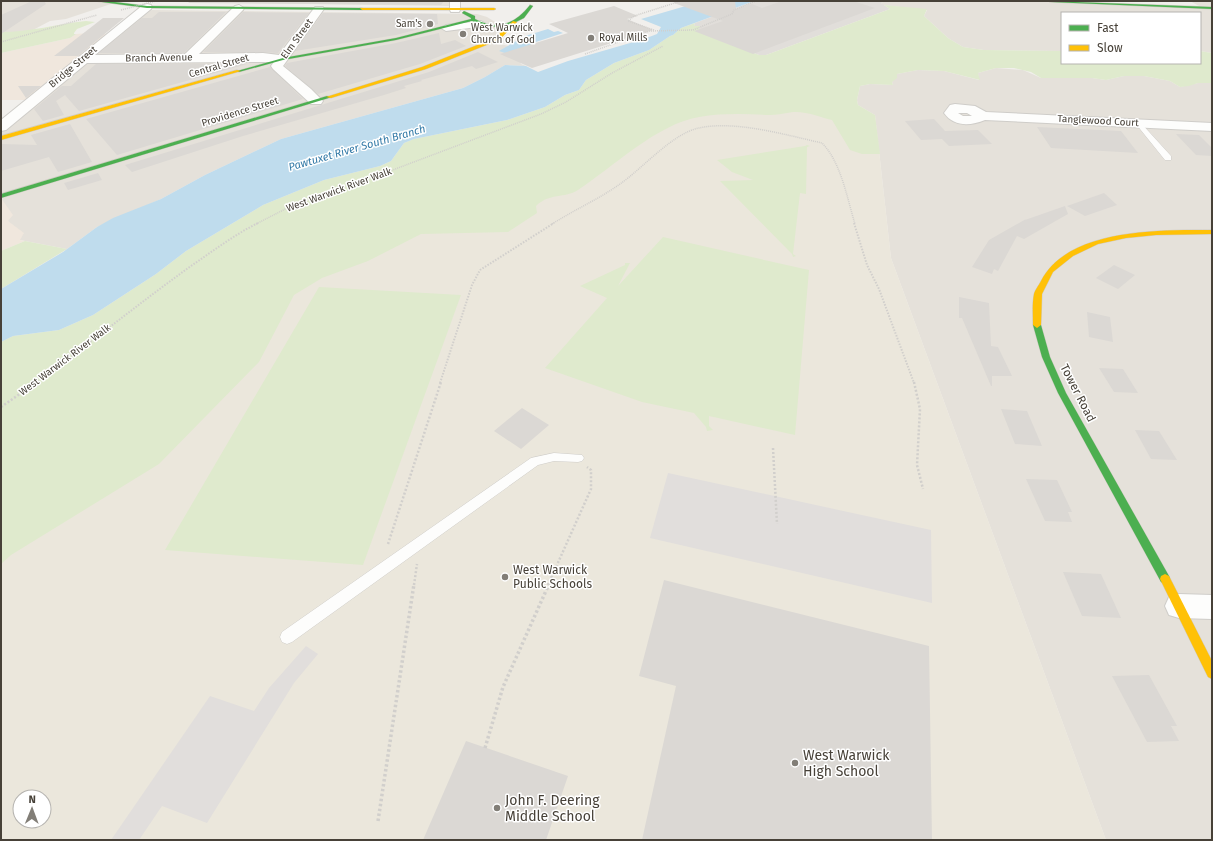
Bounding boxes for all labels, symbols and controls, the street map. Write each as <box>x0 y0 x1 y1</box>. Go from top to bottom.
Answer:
legend <box>1061 12 1201 64</box>
street label: Elm Street <box>278 16 316 61</box>
place label: Sam's <box>396 18 422 30</box>
marker: Sam's <box>425 19 435 29</box>
text: Fast <box>1097 21 1119 35</box>
place label: West Warwick Church of God <box>471 22 535 46</box>
marker: West Warwick Church of God <box>458 29 468 39</box>
place label: Royal Mills <box>599 32 648 44</box>
marker: Royal Mills <box>586 33 596 43</box>
text: Slow <box>1097 41 1123 55</box>
street label: Bridge Street <box>47 43 100 91</box>
street label: Branch Avenue <box>125 51 193 65</box>
street label: Central Street <box>188 52 251 80</box>
street label: Providence Street <box>200 94 280 129</box>
street label: Tanglewood Court <box>1057 113 1139 129</box>
water label: Pawtuxet River South Branch <box>287 122 427 174</box>
street label: West Warwick River Walk <box>285 165 394 215</box>
street label: West Warwick River Walk <box>17 321 114 398</box>
street label: Tower Road <box>1057 362 1099 424</box>
place label: West Warwick Public Schools <box>513 563 592 591</box>
marker: West Warwick Public Schools <box>500 572 510 582</box>
place label: West Warwick High School <box>803 747 890 780</box>
marker: West Warwick High School <box>790 758 800 768</box>
north arrow <box>12 789 52 829</box>
place label: John F. Deering Middle School <box>505 792 600 825</box>
text: N <box>28 793 36 806</box>
marker: John F. Deering Middle School <box>492 803 502 813</box>

